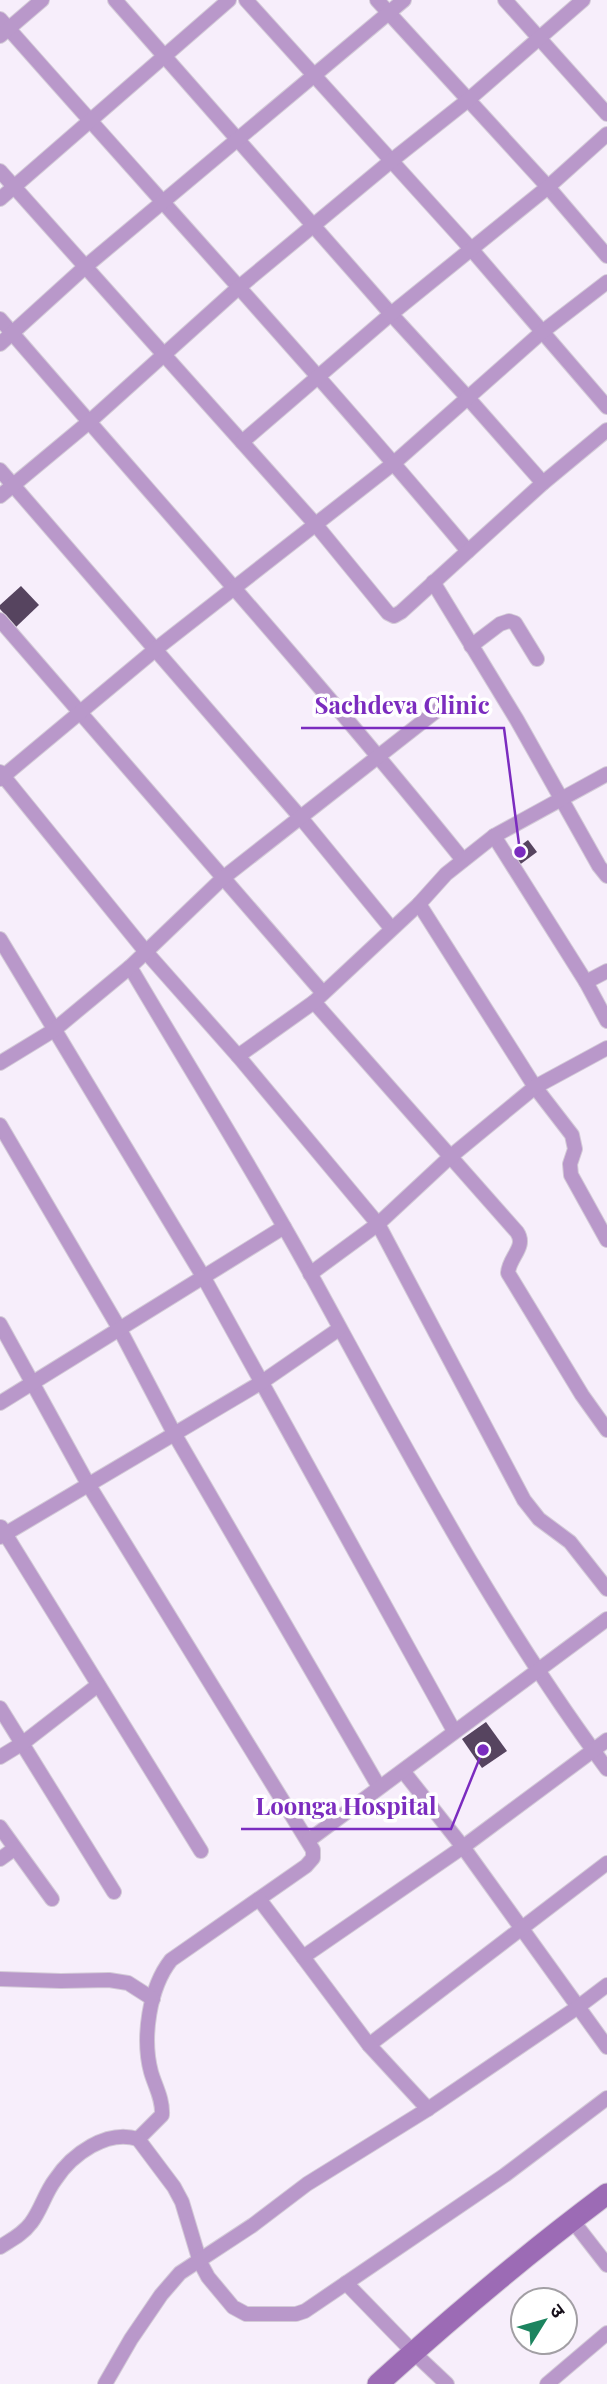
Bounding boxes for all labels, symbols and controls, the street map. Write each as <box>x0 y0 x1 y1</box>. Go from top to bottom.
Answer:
callout: Sachdeva Clinic <box>301 683 504 728</box>
text: Sachdeva Clinic <box>314 688 490 720</box>
callout: Loonga Hospital <box>241 1784 451 1829</box>
text: Loonga Hospital <box>256 1789 437 1821</box>
north arrow <box>509 2286 579 2356</box>
text: उ <box>545 2298 573 2323</box>

